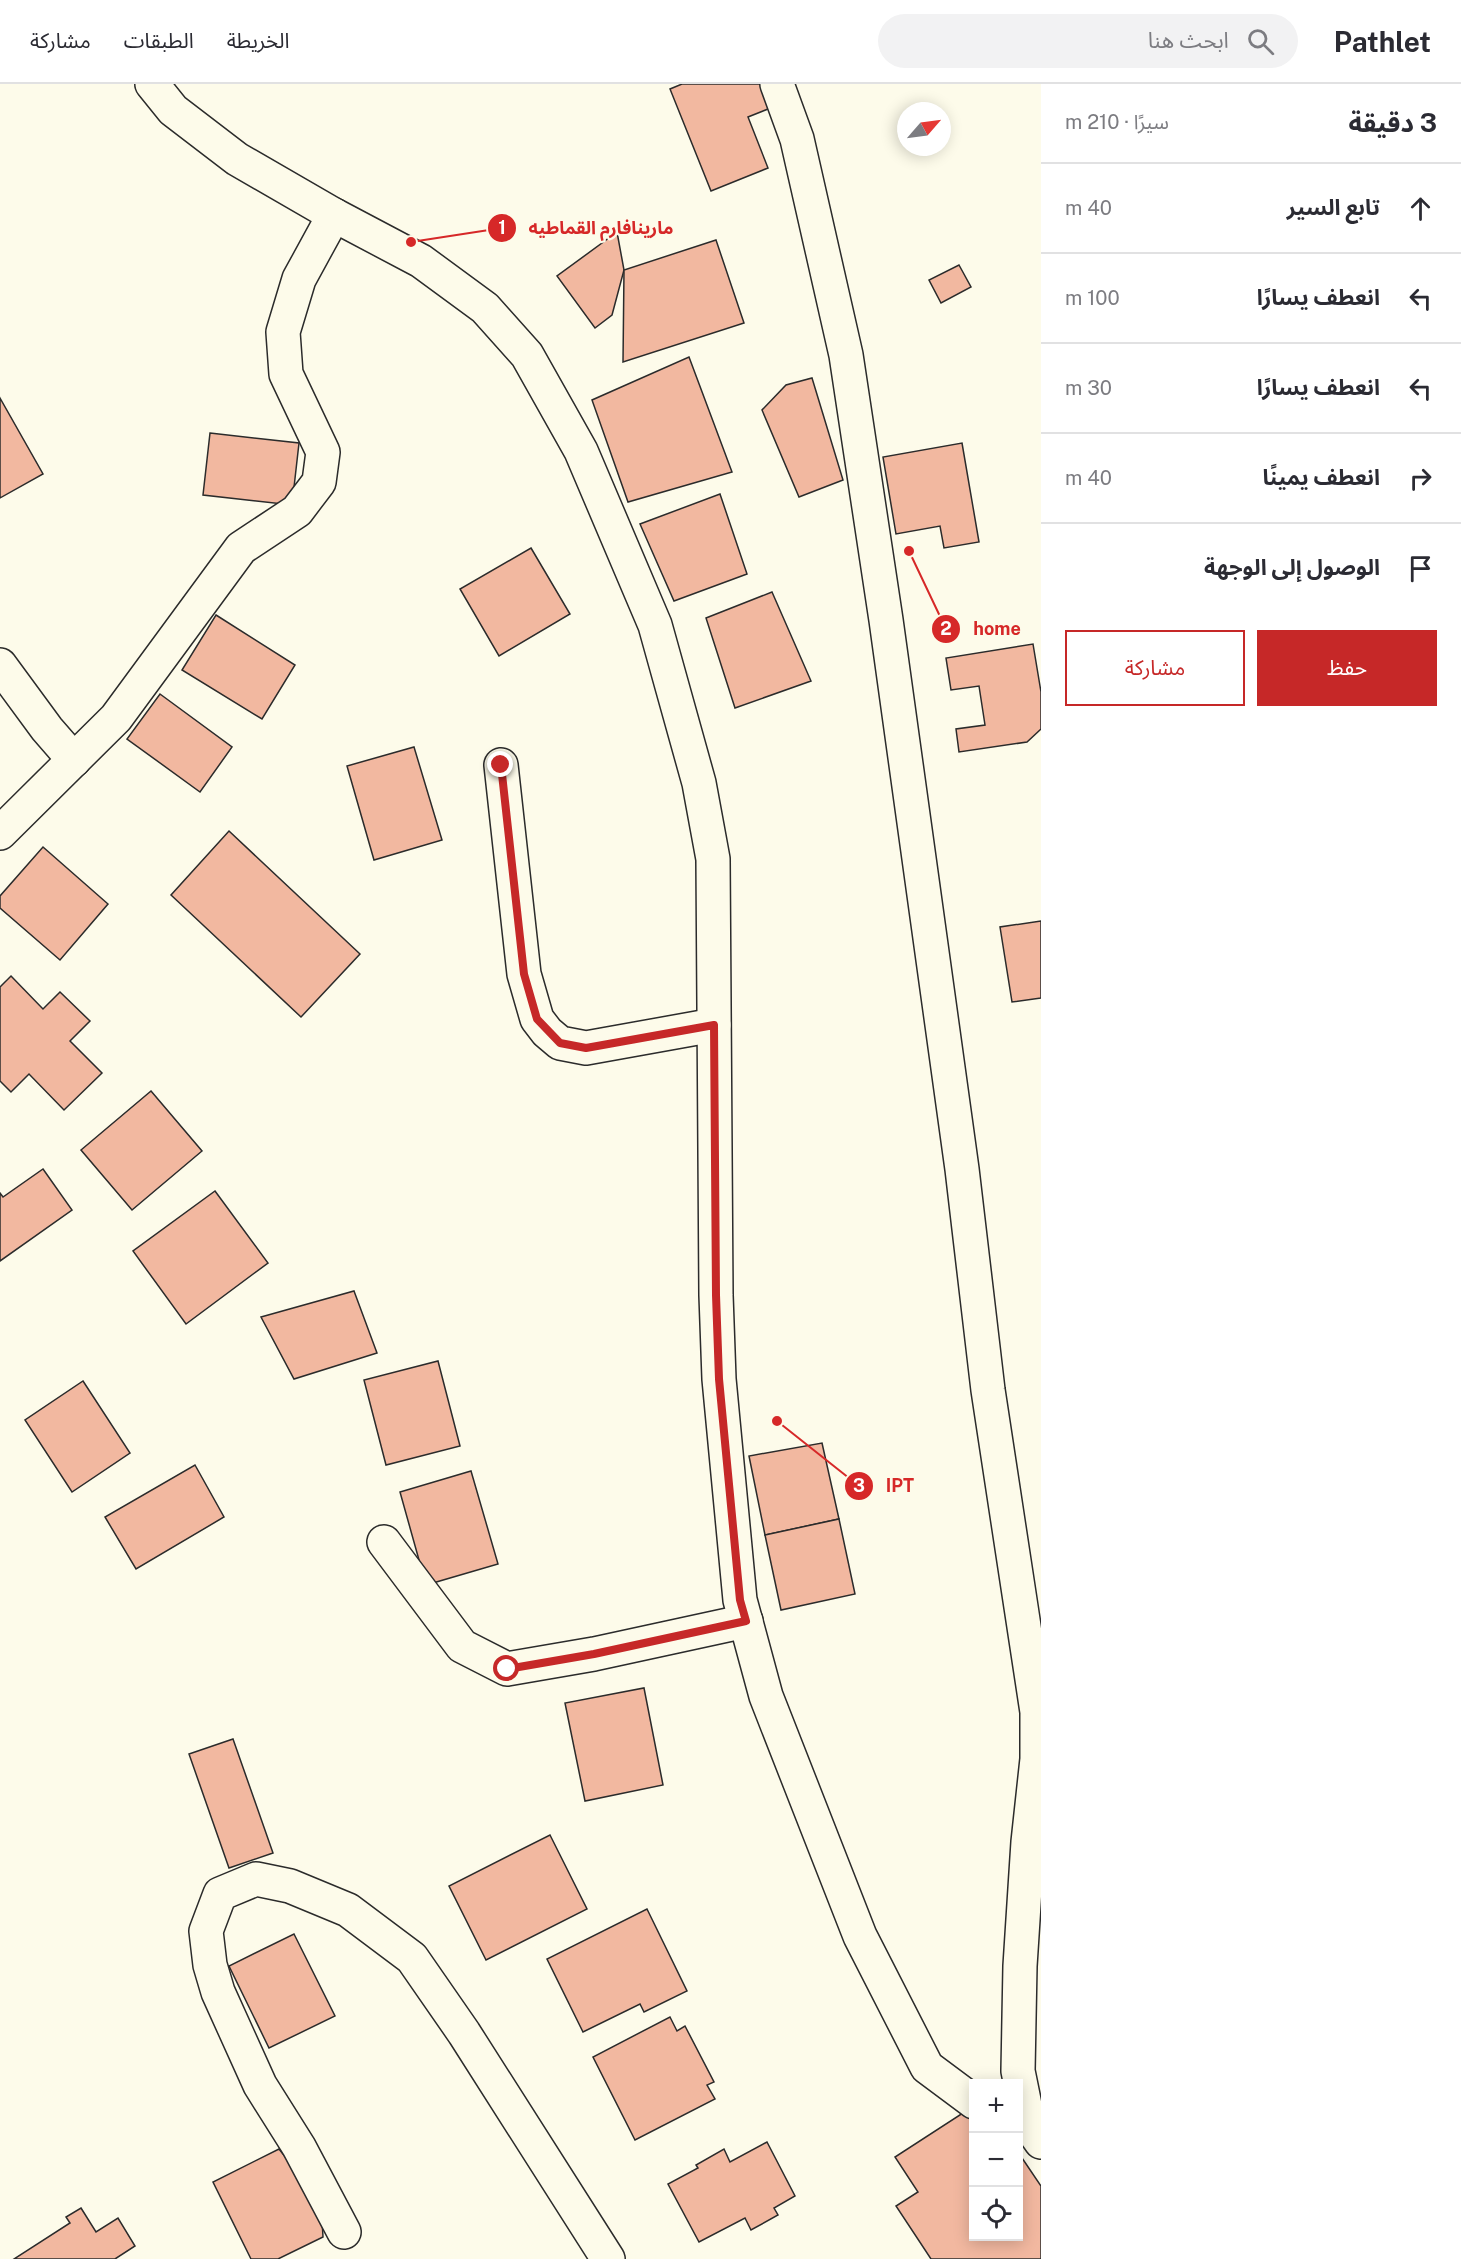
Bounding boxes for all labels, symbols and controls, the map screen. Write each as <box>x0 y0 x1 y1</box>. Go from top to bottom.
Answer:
search box <box>878 14 1298 68</box>
icon: search <box>1244 25 1277 58</box>
text: Pathlet <box>1334 25 1431 58</box>
text: ابحث هنا <box>1148 27 1229 53</box>
text: مشاركة <box>30 28 91 53</box>
text: الطبقات <box>124 28 194 53</box>
text: الخريطة <box>227 28 290 53</box>
north arrow <box>897 102 951 156</box>
text: 3 دقيقة <box>1348 107 1437 138</box>
text: سيرًا · 210 m <box>1065 110 1169 134</box>
icon: ahead <box>1404 192 1437 225</box>
text: تابع السير <box>1287 194 1380 220</box>
text: 40 m <box>1065 196 1112 220</box>
callout: مارينافارم القماطيه <box>487 210 686 246</box>
text: 1 <box>498 217 506 238</box>
text: مارينافارم القماطيه <box>529 217 673 241</box>
icon: left <box>1404 282 1437 315</box>
text: انعطف يسارًا <box>1257 284 1380 310</box>
text: 100 m <box>1065 286 1120 310</box>
icon: left <box>1404 372 1437 405</box>
text: انعطف يسارًا <box>1257 374 1380 400</box>
text: 30 m <box>1065 376 1112 400</box>
icon: right <box>1404 462 1437 495</box>
text: انعطف يمينًا <box>1263 464 1380 490</box>
text: 40 m <box>1065 466 1112 490</box>
icon: arrive <box>1404 552 1437 585</box>
text: الوصول إلى الوجهة <box>1204 554 1380 580</box>
callout: home <box>931 611 1033 647</box>
text: 2 <box>940 618 952 639</box>
text: home <box>973 618 1021 639</box>
button: مشاركة <box>1065 630 1245 706</box>
button: حفظ <box>1257 630 1437 706</box>
route end <box>487 751 513 777</box>
callout: IPT <box>844 1468 926 1504</box>
text: 3 <box>853 1475 865 1496</box>
text: IPT <box>886 1475 914 1496</box>
route start <box>493 1655 519 1681</box>
map controls <box>969 2079 1023 2241</box>
button: + <box>969 2079 1023 2133</box>
button: − <box>969 2133 1023 2187</box>
button: locate <box>969 2187 1023 2241</box>

